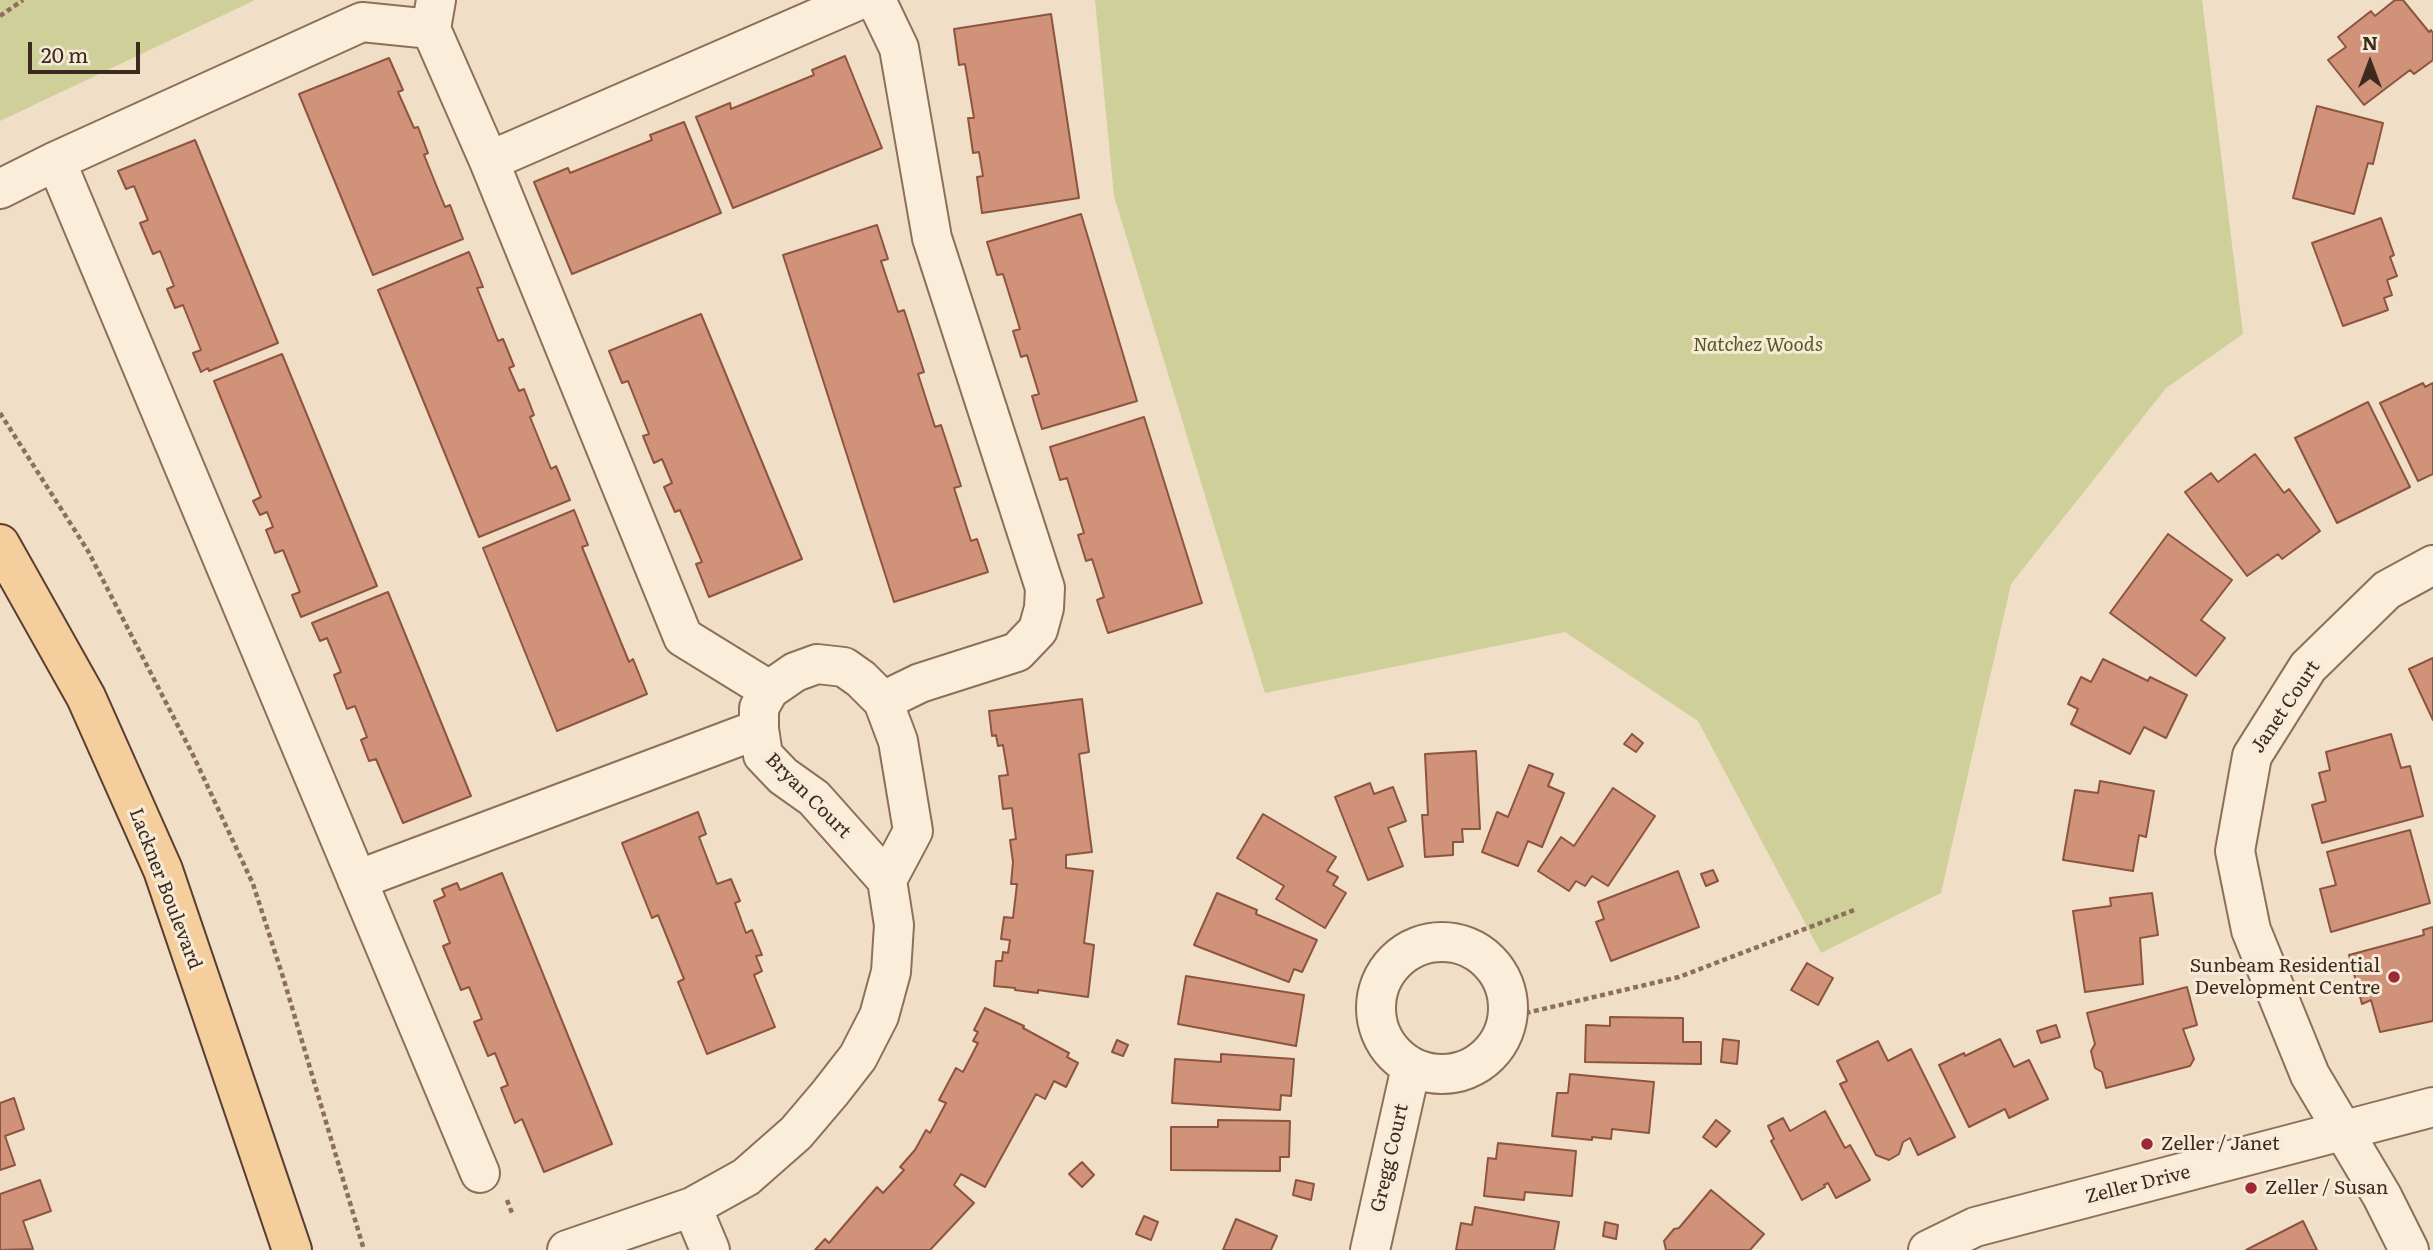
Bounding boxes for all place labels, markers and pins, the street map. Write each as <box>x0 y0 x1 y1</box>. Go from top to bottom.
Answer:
place label: Sunbeam Residential Development Centre <box>2190 955 2380 999</box>
marker: Sunbeam Residential Development Centre <box>2386 969 2402 985</box>
place label: Zeller / Janet <box>2161 1133 2280 1155</box>
marker: Zeller / Janet <box>2139 1136 2155 1152</box>
place label: Zeller / Susan <box>2265 1177 2388 1199</box>
marker: Zeller / Susan <box>2243 1180 2259 1196</box>

